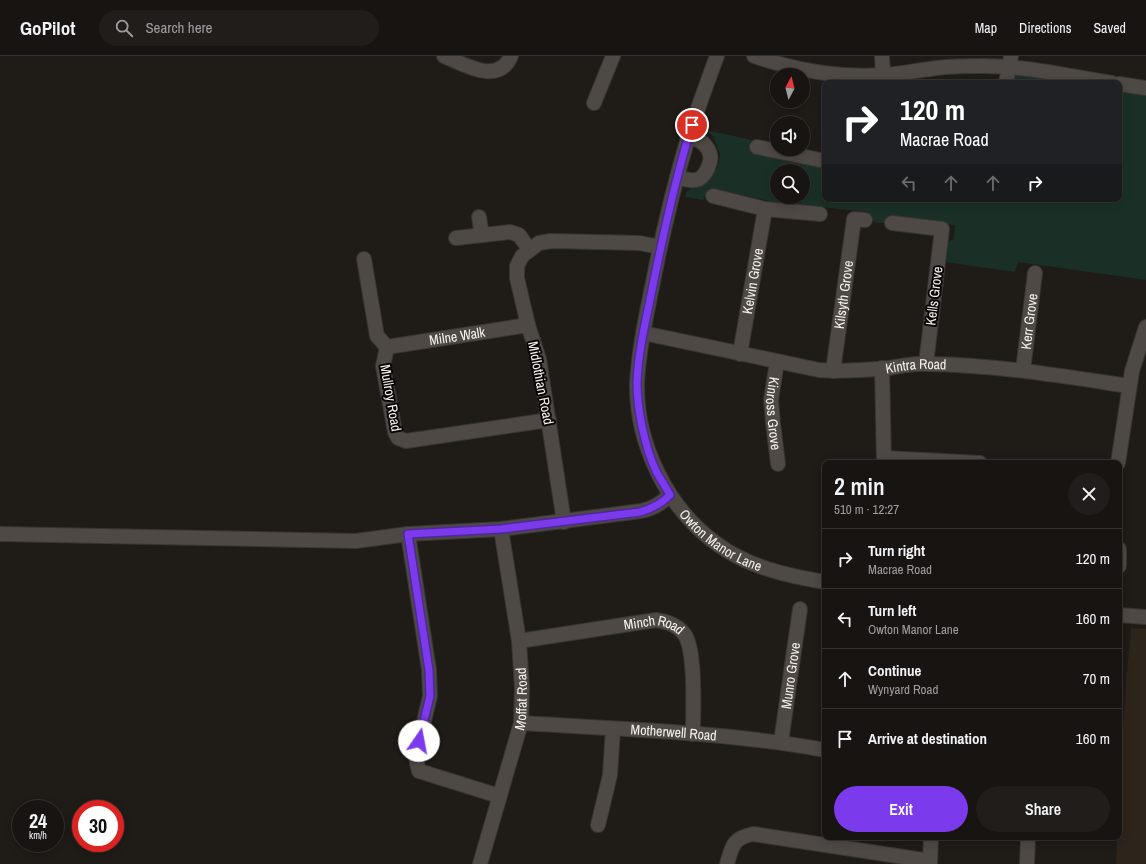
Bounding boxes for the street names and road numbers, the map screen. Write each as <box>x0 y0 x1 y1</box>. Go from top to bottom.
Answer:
street label: Kelvin Grove <box>738 247 767 315</box>
street label: Kilsyth Grove <box>830 259 857 330</box>
street label: Kells Grove <box>921 265 947 327</box>
street label: Kerr Grove <box>1017 292 1041 350</box>
street label: Milne Walk <box>428 323 487 349</box>
street label: Midlothian Road <box>524 340 558 426</box>
street label: Kintra Road <box>884 355 947 377</box>
street label: Mullroy Road <box>376 363 406 433</box>
street label: Kinross Grove <box>762 376 785 451</box>
street label: Owton Manor Lane <box>675 505 764 575</box>
street label: Minch Road <box>622 611 688 638</box>
street label: Munro Grove <box>777 641 804 710</box>
street label: Moffat Road <box>510 667 531 732</box>
street label: Motherwell Road <box>630 720 718 745</box>

